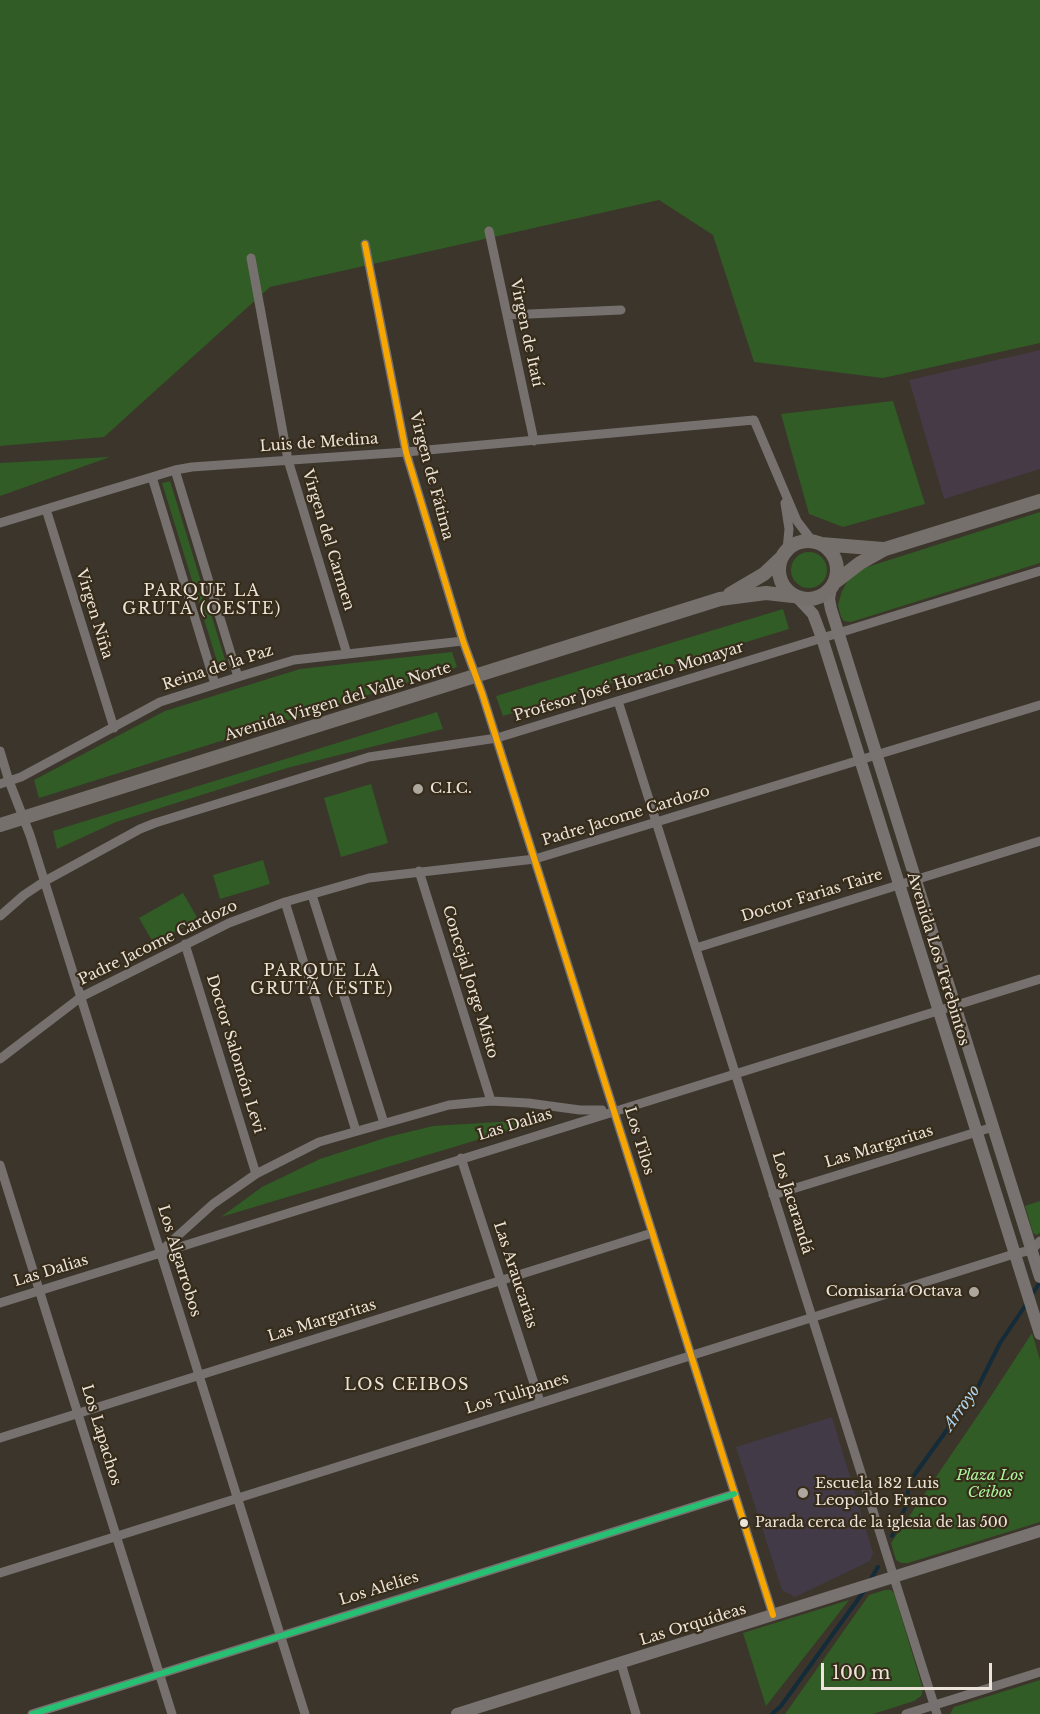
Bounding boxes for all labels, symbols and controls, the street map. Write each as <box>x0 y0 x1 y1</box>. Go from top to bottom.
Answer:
street label: Virgen de Itatí <box>506 277 546 389</box>
street label: Virgen de Fátima <box>405 410 457 542</box>
street label: Luis de Medina <box>259 430 379 456</box>
street label: Virgen del Carmen <box>298 467 358 613</box>
street label: Virgen Niña <box>72 567 116 661</box>
district label: PARQUE LA GRUTA (OESTE) <box>122 581 282 619</box>
street label: Profesor José Horacio Monayar <box>512 638 746 726</box>
street label: Reina de la Paz <box>160 642 276 694</box>
street label: Avenida Virgen del Valle Norte <box>223 659 453 745</box>
place label: C.I.C. <box>430 780 472 798</box>
marker: C.I.C. <box>411 782 425 796</box>
street label: Padre Jacome Cardozo <box>540 782 712 850</box>
street label: Doctor Farias Taire <box>739 866 885 926</box>
street label: Avenida Los Terebintos <box>903 870 973 1048</box>
street label: Padre Jacome Cardozo <box>76 897 240 989</box>
street label: Concejal Jorge Misto <box>438 903 502 1061</box>
district label: PARQUE LA GRUTA (ESTE) <box>250 961 394 999</box>
street label: Doctor Salomón Levi <box>202 973 268 1135</box>
street label: Las Dalias <box>476 1105 554 1145</box>
street label: Los Tilos <box>620 1105 658 1177</box>
street label: Las Margaritas <box>823 1122 935 1172</box>
street label: Los Jacarandá <box>768 1150 816 1256</box>
street label: Los Algarrobos <box>153 1203 205 1319</box>
street label: Las Araucarias <box>489 1219 541 1331</box>
street label: Las Dalias <box>12 1251 90 1291</box>
place label: Comisaría Octava <box>826 1283 962 1301</box>
marker: Comisaría Octava <box>967 1285 981 1299</box>
street label: Las Margaritas <box>266 1296 378 1346</box>
street label: Los Tulipanes <box>463 1370 571 1418</box>
district label: LOS CEIBOS <box>344 1375 470 1395</box>
street label: Los Lapachos <box>77 1382 125 1488</box>
water label: Arroyo <box>939 1382 985 1434</box>
park label: Plaza Los Ceibos <box>956 1467 1024 1502</box>
place label: Escuela 182 Luis Leopoldo Franco <box>815 1475 947 1510</box>
marker: Escuela 182 Luis Leopoldo Franco <box>796 1486 810 1500</box>
place label: Parada cerca de la iglesia de las 500 <box>755 1515 1008 1531</box>
marker: Parada cerca de la iglesia de las 500 <box>738 1517 750 1529</box>
street label: Los Alelíes <box>337 1568 421 1610</box>
street label: Las Orquídeas <box>638 1600 748 1650</box>
scale bar <box>824 1651 995 1689</box>
text: 100 m <box>832 1662 890 1684</box>

